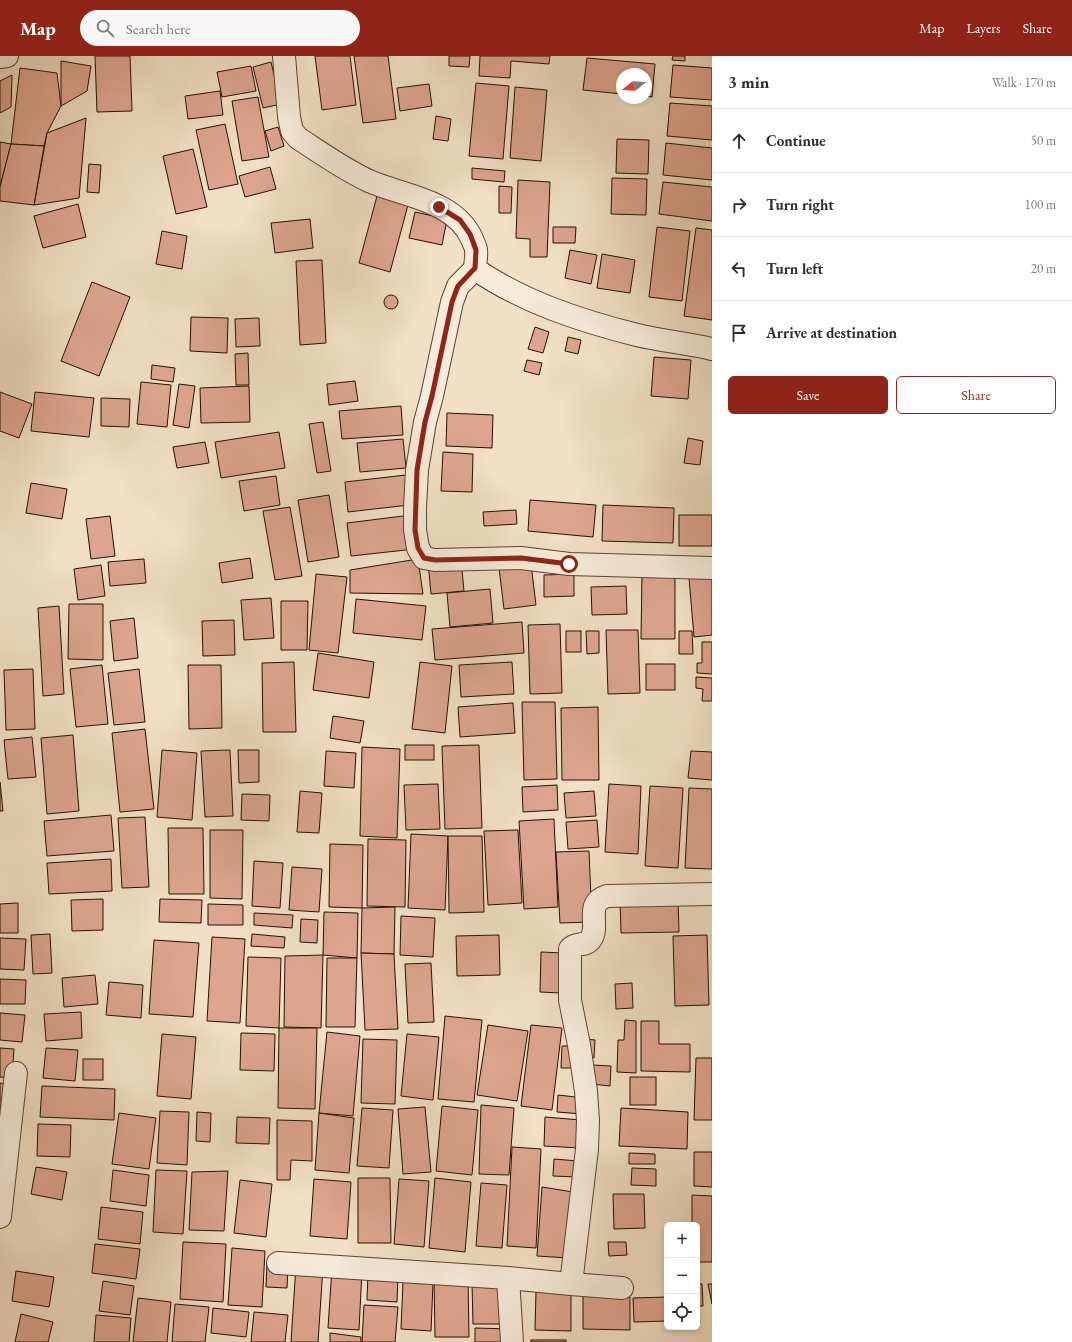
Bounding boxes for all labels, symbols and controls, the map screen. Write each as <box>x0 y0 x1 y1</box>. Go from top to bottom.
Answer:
search box <box>80 10 360 46</box>
text: Map <box>20 16 56 41</box>
icon: search <box>94 17 116 39</box>
text: Search here <box>126 19 191 38</box>
text: Map <box>919 19 944 37</box>
text: Layers <box>966 19 1001 37</box>
text: Share <box>1023 19 1052 37</box>
north arrow <box>616 68 652 104</box>
text: 3 min <box>728 71 769 93</box>
text: Walk · 170 m <box>992 74 1056 91</box>
icon: ahead <box>728 130 750 152</box>
text: Continue <box>766 131 826 150</box>
text: 50 m <box>1031 132 1056 149</box>
icon: right <box>728 194 750 216</box>
text: Turn right <box>766 195 834 214</box>
text: 100 m <box>1025 196 1056 213</box>
route end <box>430 198 448 216</box>
icon: left <box>728 258 750 280</box>
text: Turn left <box>766 259 823 278</box>
text: 20 m <box>1031 260 1056 277</box>
icon: arrive <box>728 322 750 344</box>
text: Arrive at destination <box>766 323 897 342</box>
button: Save <box>728 376 888 414</box>
button: Share <box>896 376 1056 414</box>
route start <box>560 555 578 573</box>
map controls <box>664 1222 700 1330</box>
button: + <box>664 1222 700 1258</box>
button: − <box>664 1258 700 1294</box>
button: locate <box>664 1294 700 1330</box>

